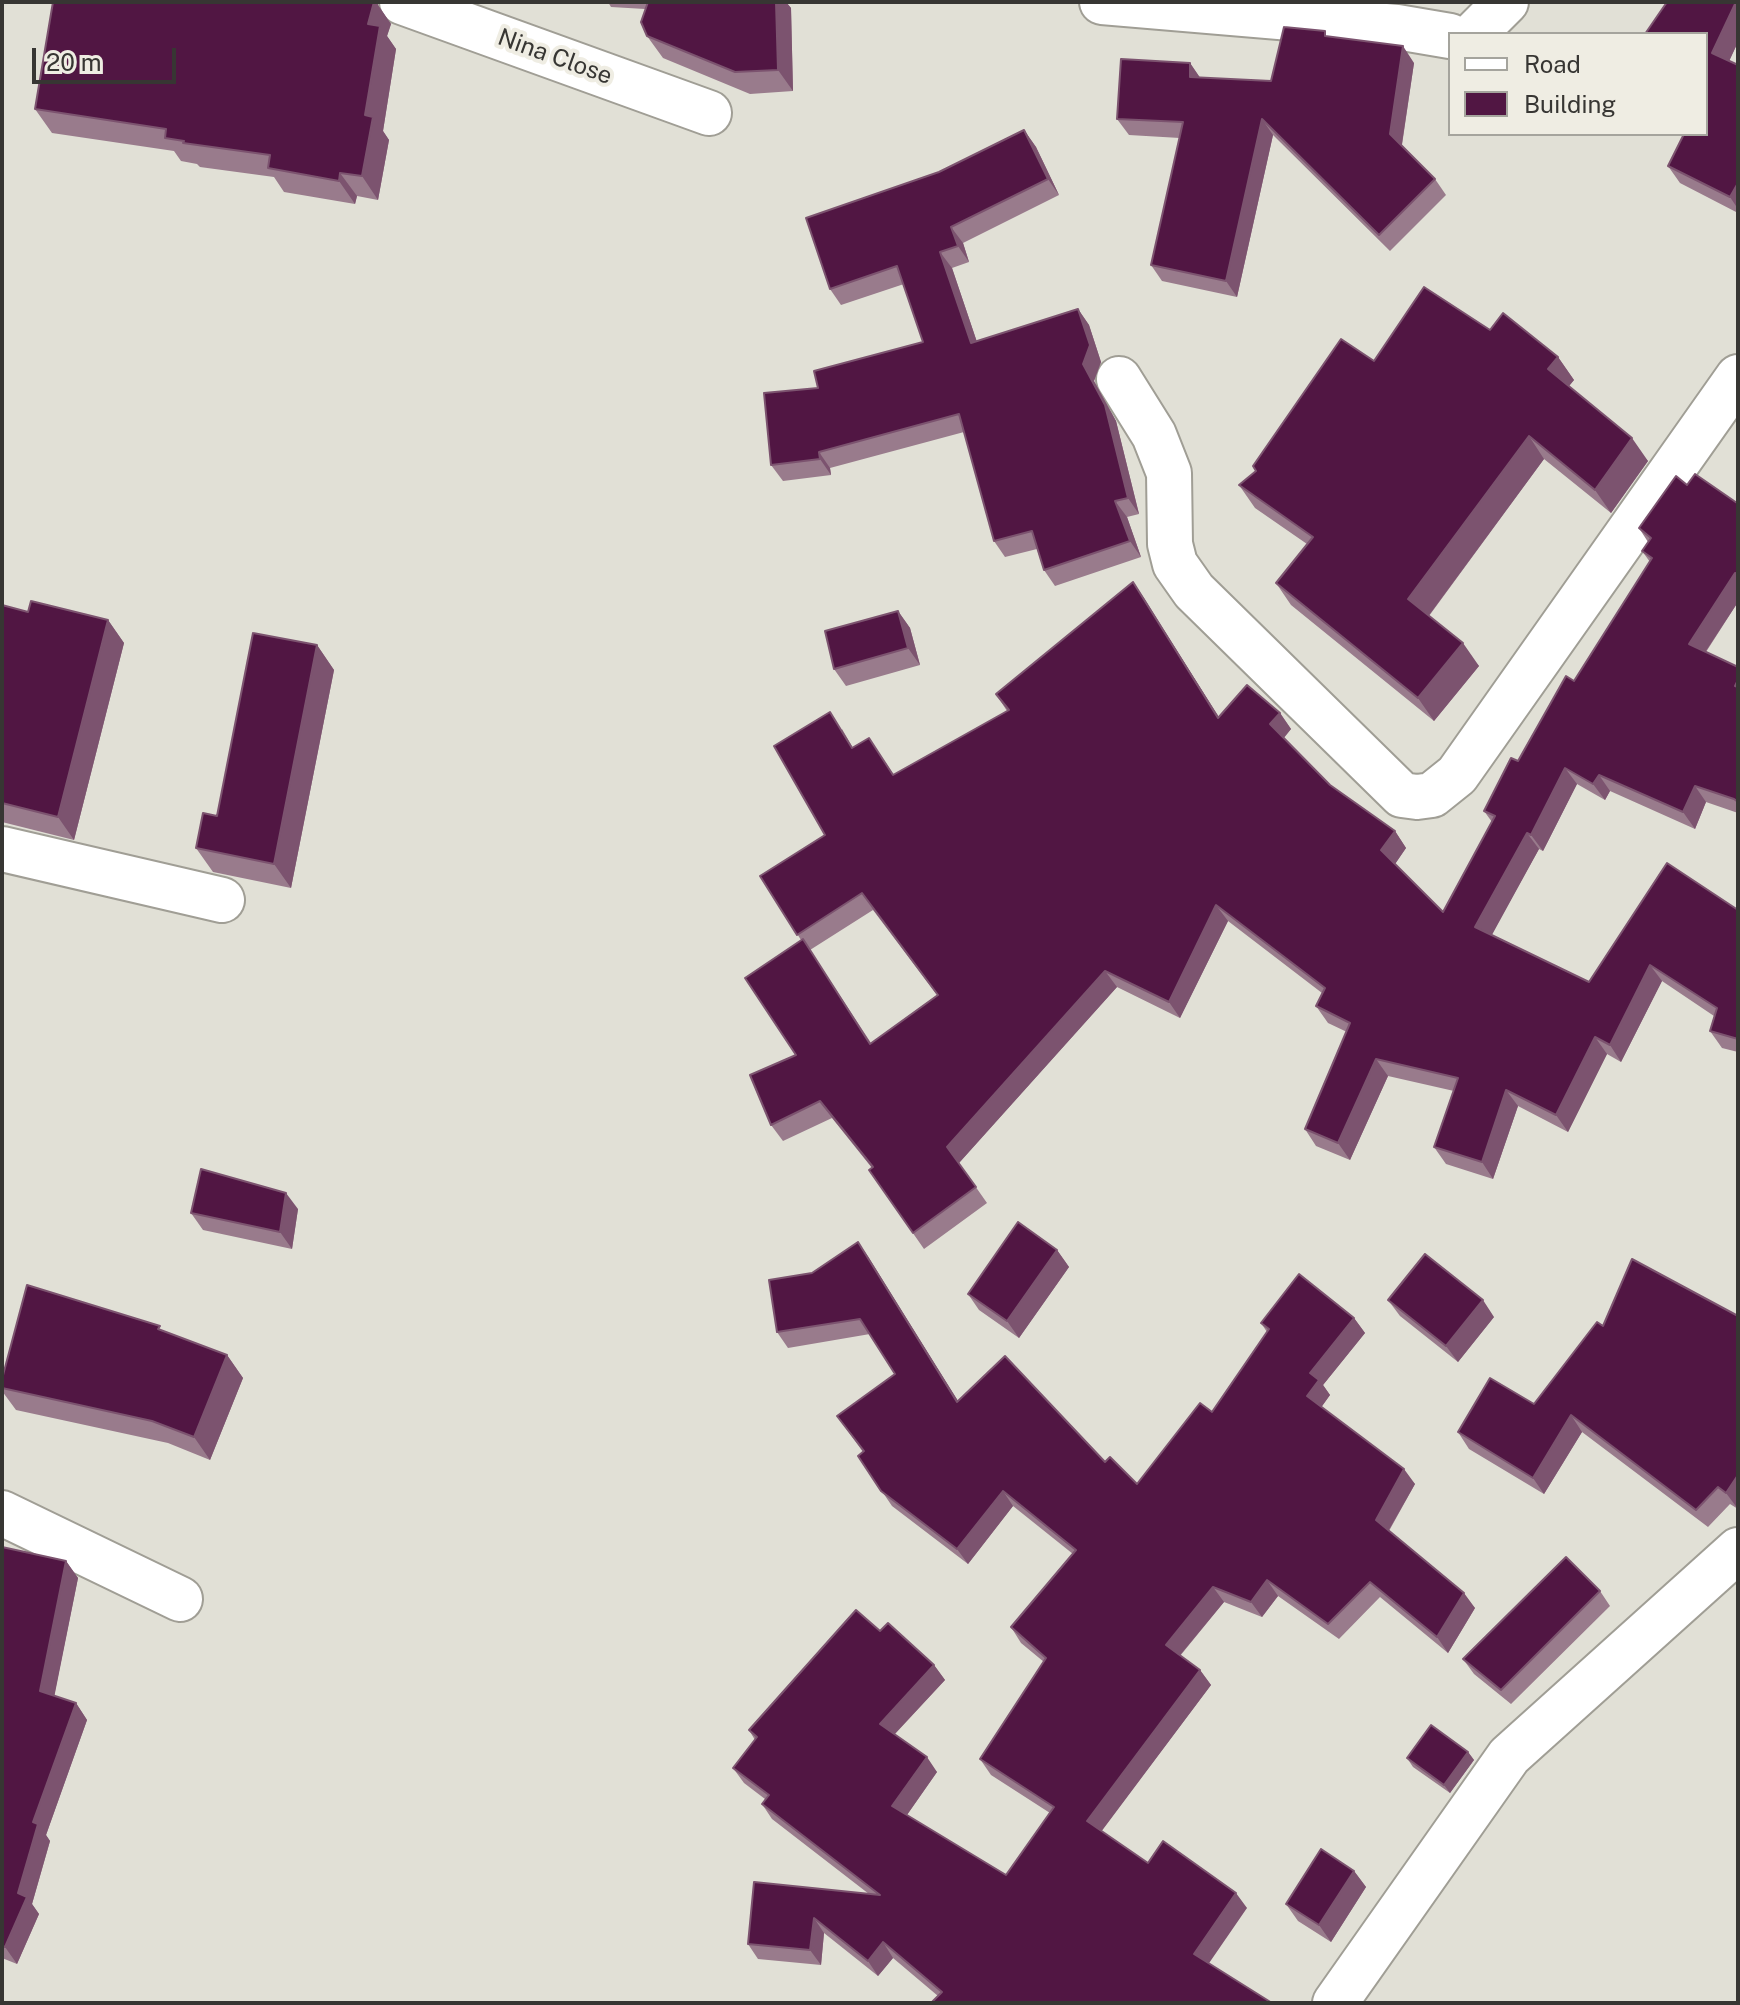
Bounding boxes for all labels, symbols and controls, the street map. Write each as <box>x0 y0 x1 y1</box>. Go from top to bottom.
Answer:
street label: Nina Close <box>494 23 616 91</box>
scale bar <box>36 32 180 82</box>
legend <box>1448 32 1708 136</box>
text: 20 m <box>46 48 102 76</box>
text: Road <box>1524 50 1581 78</box>
text: Building <box>1524 90 1616 118</box>

